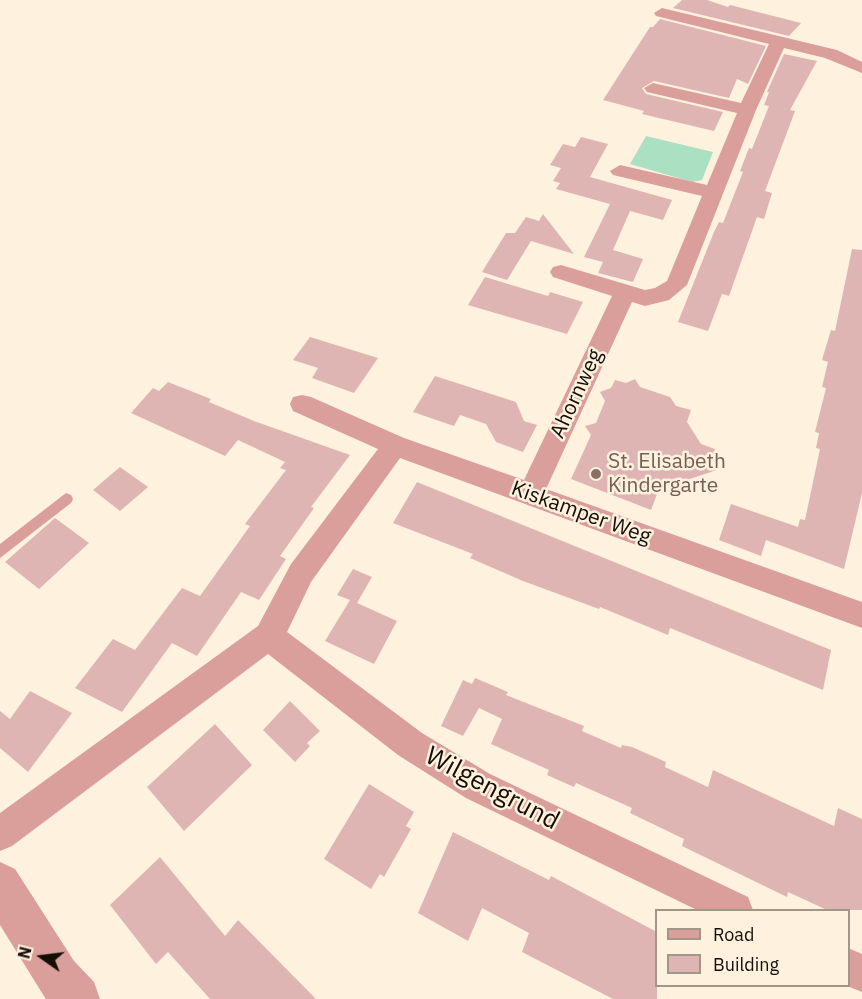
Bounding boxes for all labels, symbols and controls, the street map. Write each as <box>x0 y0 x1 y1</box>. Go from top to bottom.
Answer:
street label: Ahornweg <box>545 345 609 443</box>
place label: St. Elisabeth Kindergarte <box>608 449 726 499</box>
marker: St. Elisabeth Kindergarte <box>589 467 603 481</box>
street label: Kiskamper Weg <box>508 476 654 550</box>
street label: Wilgengrund <box>420 741 564 837</box>
legend <box>655 909 850 987</box>
text: Road <box>713 923 754 946</box>
north arrow <box>12 927 72 987</box>
text: N <box>13 945 36 961</box>
text: Building <box>713 953 779 976</box>

